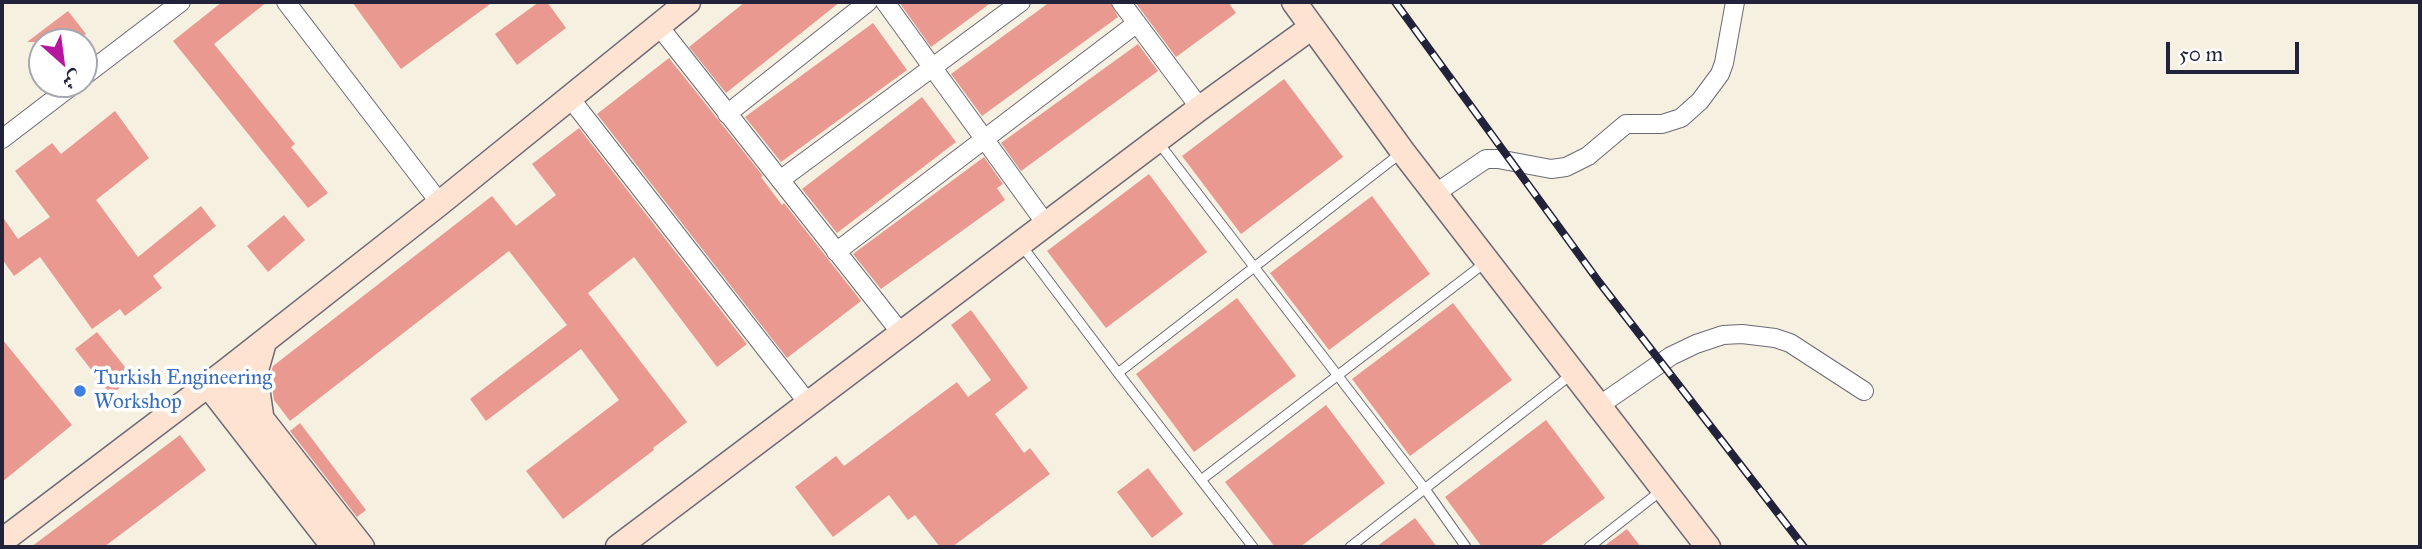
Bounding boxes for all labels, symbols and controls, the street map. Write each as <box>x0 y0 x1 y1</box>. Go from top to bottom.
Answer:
north arrow <box>28 28 98 98</box>
scale bar <box>2170 28 2303 72</box>
text: 50 m <box>2179 41 2223 67</box>
text: ش <box>58 66 86 95</box>
place label: Turkish Engineering Workshop <box>94 366 272 416</box>
marker: Turkish Engineering Workshop <box>72 383 88 399</box>

